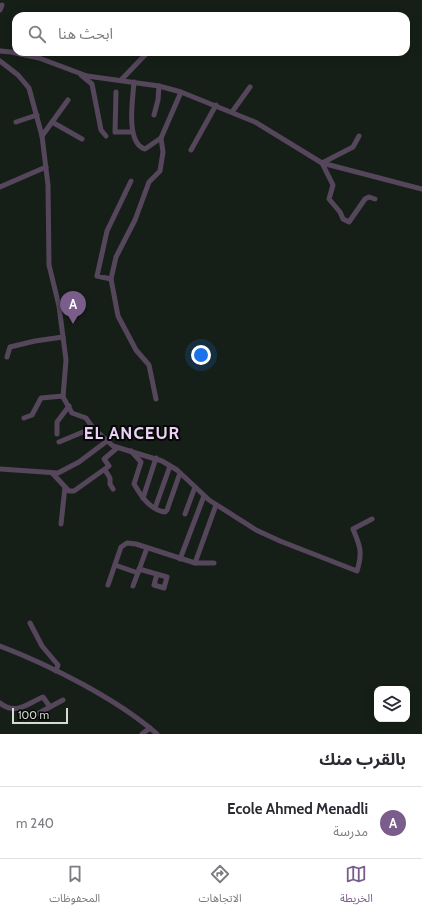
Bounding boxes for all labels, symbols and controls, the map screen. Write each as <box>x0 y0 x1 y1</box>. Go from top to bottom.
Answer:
search box <box>12 12 410 56</box>
icon: search <box>26 23 48 45</box>
text: ابحث هنا <box>58 25 113 43</box>
pin: A <box>60 291 86 324</box>
your location <box>191 345 211 365</box>
district label: EL ANCEUR <box>84 423 180 443</box>
map controls <box>374 686 410 722</box>
button: layers <box>374 686 410 722</box>
scale bar <box>12 706 68 725</box>
text: 100 m <box>18 708 49 722</box>
text: بالقرب منك <box>319 749 406 769</box>
text: Ecole Ahmed Menadli <box>227 800 368 818</box>
text: 240 m <box>16 815 54 831</box>
text: A <box>389 815 397 831</box>
text: مدرسة <box>333 823 368 839</box>
tab: المحفوظات <box>49 863 100 910</box>
tab: الاتجاهات <box>199 863 242 910</box>
tab: الخريطة <box>340 863 373 910</box>

